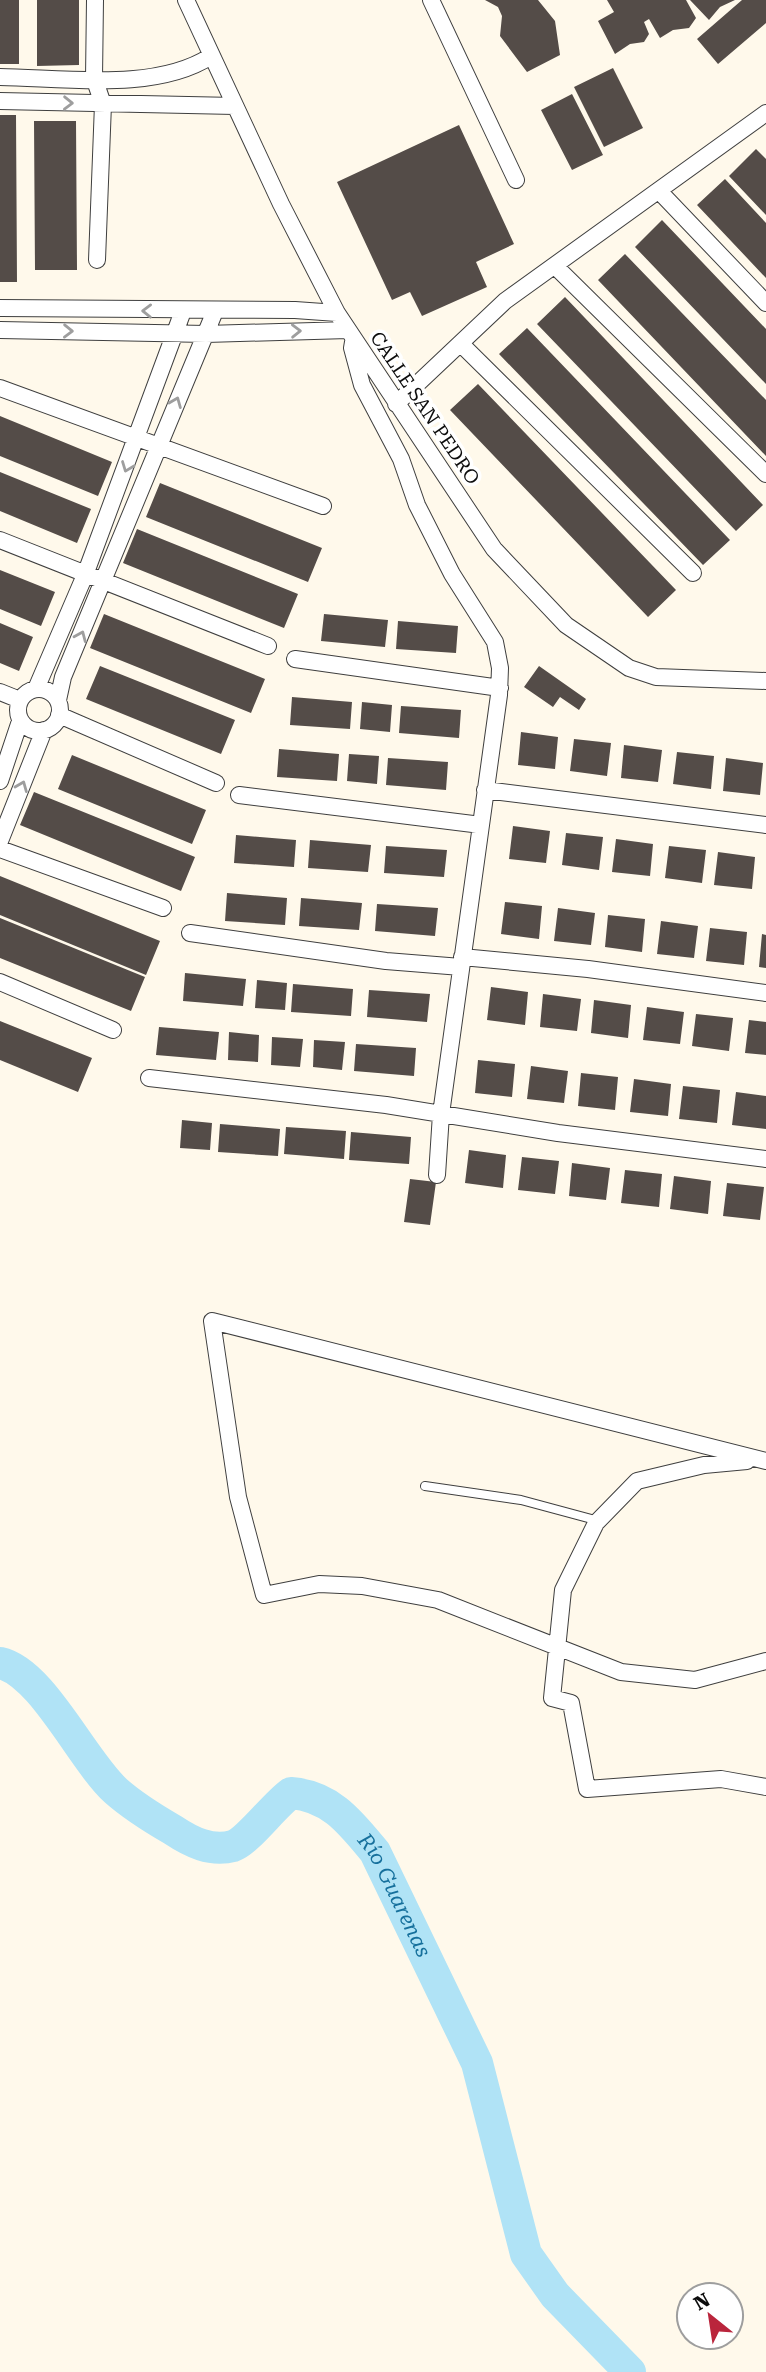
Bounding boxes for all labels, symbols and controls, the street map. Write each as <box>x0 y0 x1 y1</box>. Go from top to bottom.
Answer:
one-way arrow <box>63 95 74 111</box>
one-way arrow <box>141 303 152 318</box>
one-way arrow <box>63 323 74 339</box>
one-way arrow <box>290 324 301 339</box>
street label: CALLE SAN PEDRO <box>365 327 485 489</box>
one-way arrow <box>167 397 181 409</box>
one-way arrow <box>122 461 136 473</box>
one-way arrow <box>73 631 87 643</box>
one-way arrow <box>14 780 28 793</box>
water label: Río Guarenas <box>352 1828 436 1961</box>
north arrow <box>675 2281 745 2351</box>
text: N <box>690 2288 714 2315</box>

